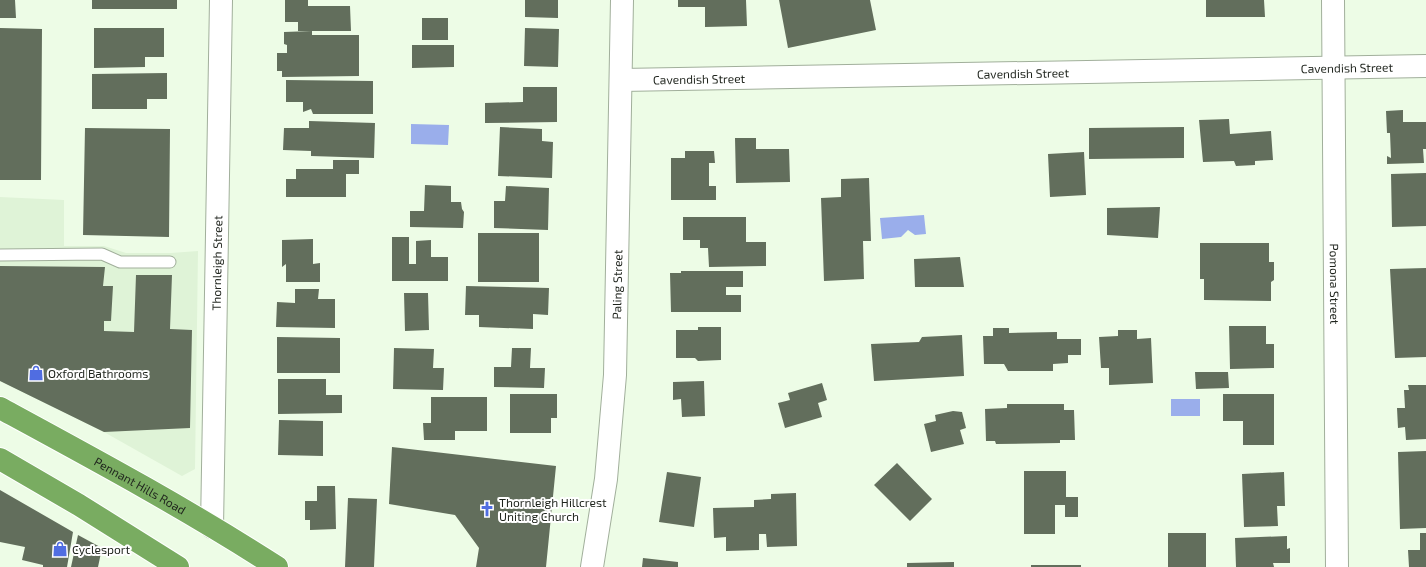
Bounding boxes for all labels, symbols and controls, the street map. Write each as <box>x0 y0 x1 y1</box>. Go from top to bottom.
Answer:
street label: Cavendish Street <box>1301 60 1394 75</box>
street label: Cavendish Street <box>977 65 1070 81</box>
street label: Cavendish Street <box>653 71 746 86</box>
street label: Thornleigh Street <box>209 215 224 311</box>
street label: Pomona Street <box>1328 244 1342 325</box>
street label: Paling Street <box>609 249 624 320</box>
shop icon: Oxford Bathrooms <box>27 364 45 382</box>
place label: Oxford Bathrooms <box>48 366 148 380</box>
street label: Pennant Hills Road <box>92 454 188 517</box>
place label: Thornleigh Hillcrest Uniting Church <box>499 495 607 523</box>
church icon: Thornleigh Hillcrest Uniting Church <box>478 500 496 518</box>
shop icon: Cyclesport <box>51 540 69 558</box>
place label: Cyclesport <box>72 542 131 556</box>

